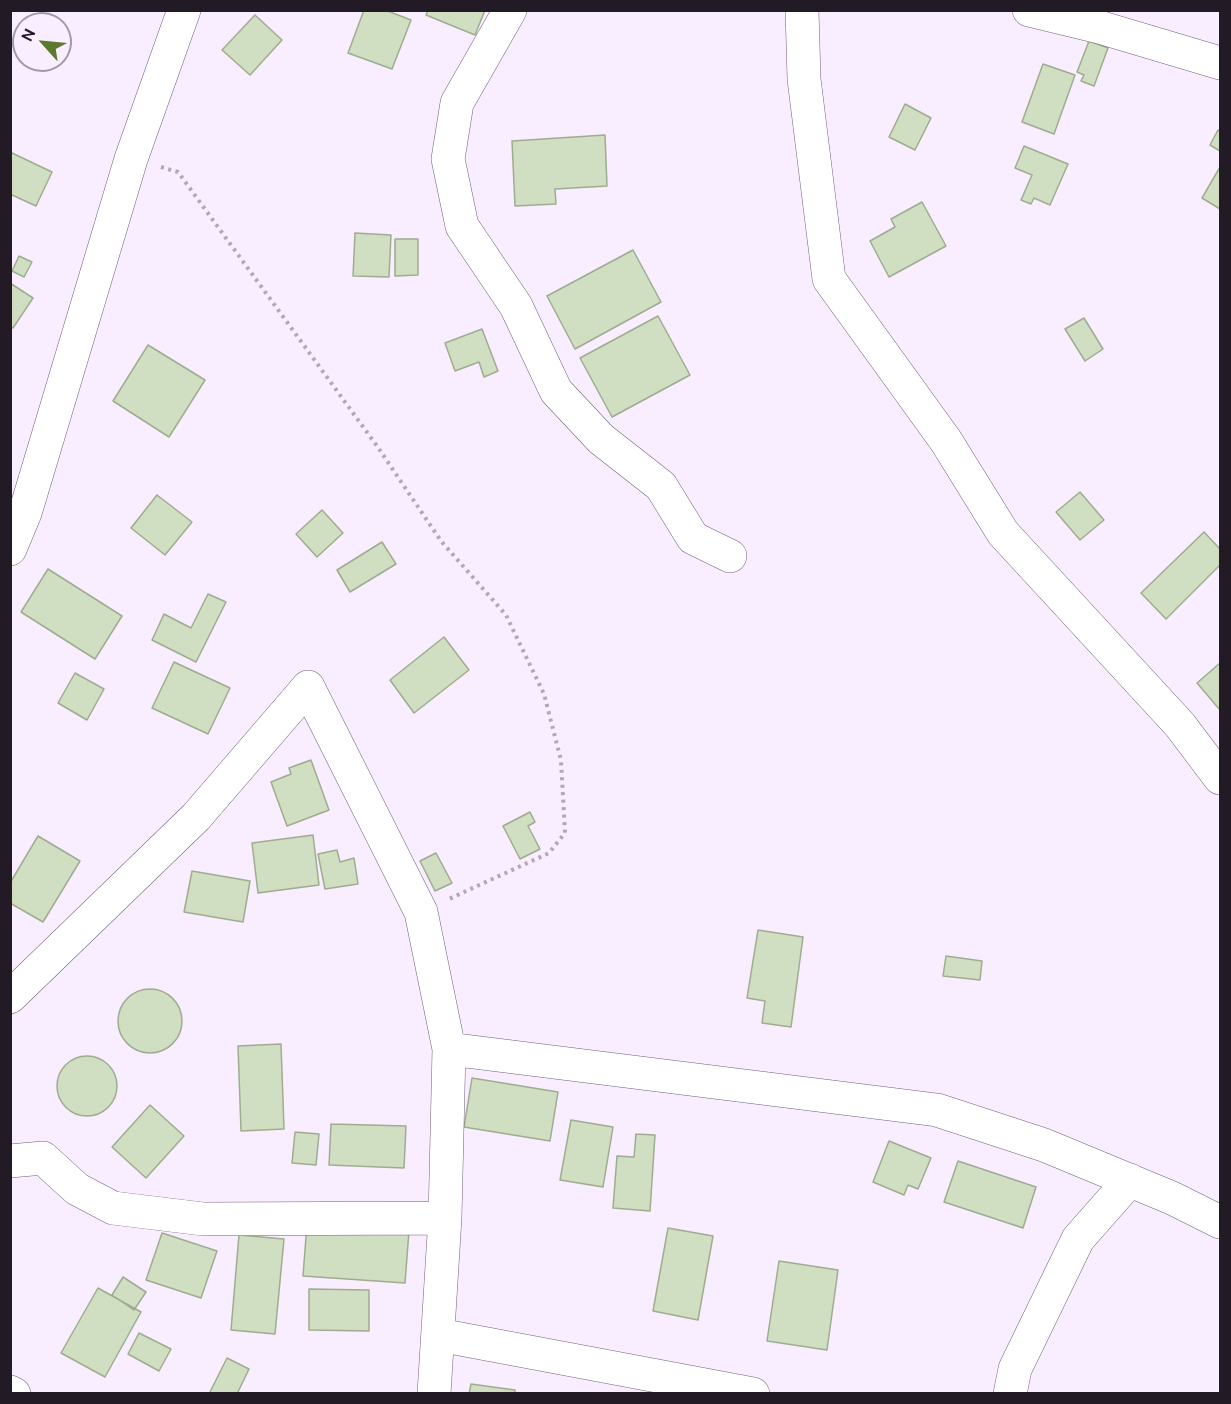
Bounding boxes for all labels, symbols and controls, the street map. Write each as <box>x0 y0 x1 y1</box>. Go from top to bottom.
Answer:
north arrow <box>12 12 72 72</box>
text: N <box>17 25 38 44</box>

